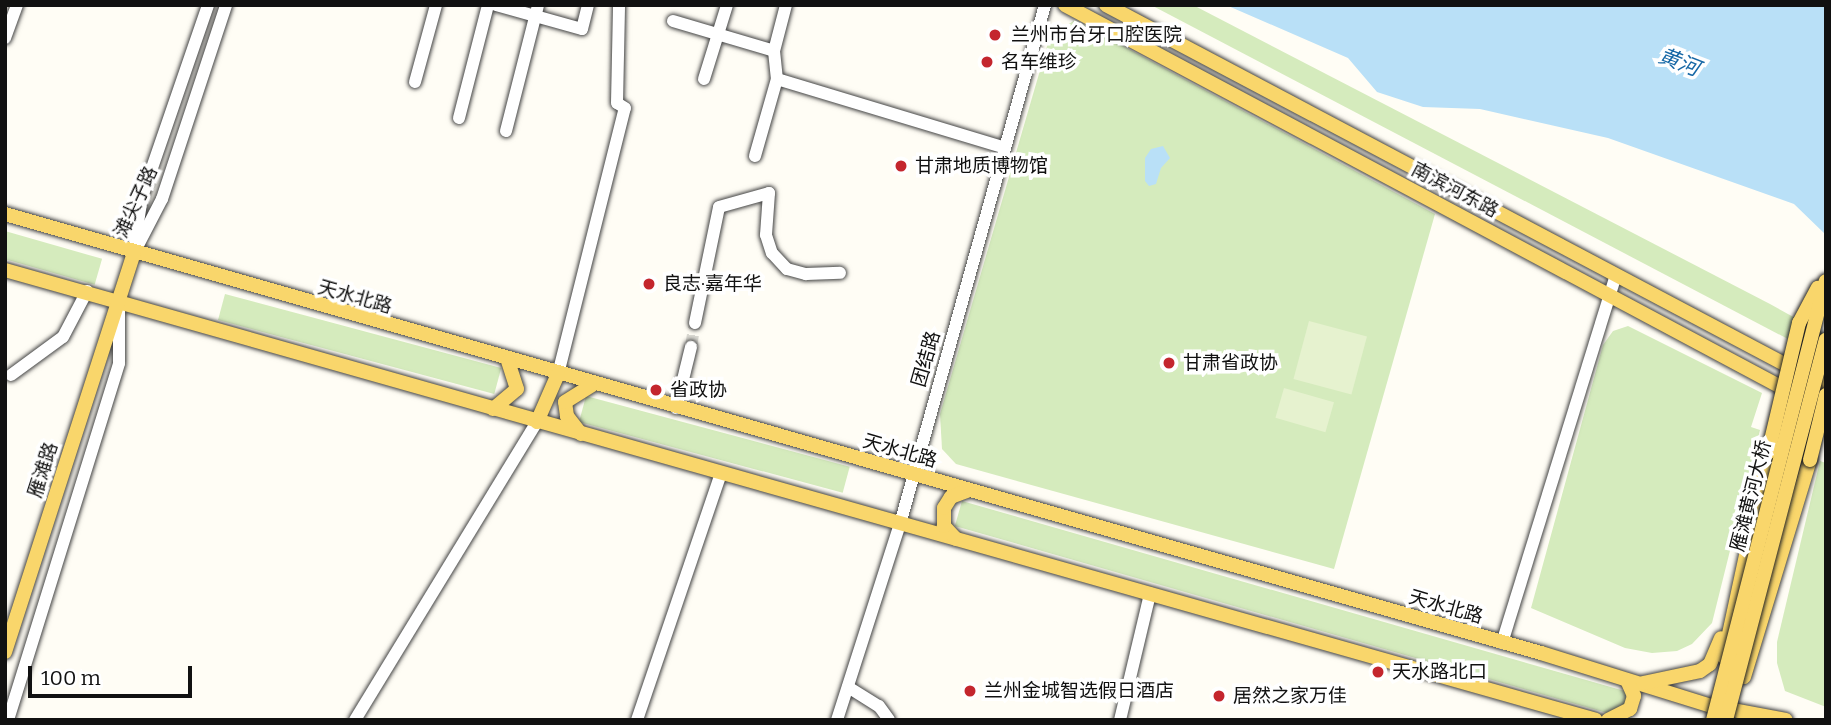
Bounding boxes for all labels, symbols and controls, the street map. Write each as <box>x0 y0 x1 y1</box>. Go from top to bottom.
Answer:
place label: 兰州市台牙口腔医院 <box>1011 24 1182 46</box>
marker: 兰州市台牙口腔医院 <box>985 25 1005 45</box>
water label: 黄河 <box>1655 43 1703 81</box>
place label: 名车维珍 <box>1001 51 1077 73</box>
marker: 名车维珍 <box>979 54 995 70</box>
place label: 甘肃地质博物馆 <box>915 155 1048 177</box>
marker: 甘肃地质博物馆 <box>893 158 909 174</box>
street label: 南滨河东路 <box>1408 158 1502 222</box>
street label: 滩尖子路 <box>110 163 162 241</box>
place label: 良志·嘉年华 <box>663 273 762 295</box>
street label: 天水北路 <box>315 276 395 318</box>
marker: 良志·嘉年华 <box>641 276 657 292</box>
street label: 团结路 <box>907 328 945 390</box>
place label: 甘肃省政协 <box>1183 352 1278 374</box>
marker: 甘肃省政协 <box>1161 355 1177 371</box>
place label: 省政协 <box>670 379 727 401</box>
marker: 省政协 <box>648 382 664 398</box>
street label: 天水北路 <box>860 430 940 472</box>
street label: 雁滩黄河大桥 <box>1726 438 1776 554</box>
street label: 雁滩路 <box>23 439 63 501</box>
street label: 天水北路 <box>1406 586 1486 628</box>
scale bar <box>32 652 196 696</box>
place label: 天水路北口 <box>1392 661 1487 683</box>
marker: 天水路北口 <box>1370 664 1386 680</box>
text: 100 m <box>41 665 101 691</box>
place label: 兰州金城智选假日酒店 <box>984 680 1174 702</box>
marker: 兰州金城智选假日酒店 <box>962 683 978 699</box>
place label: 居然之家万佳 <box>1233 685 1347 707</box>
marker: 居然之家万佳 <box>1211 688 1227 704</box>

